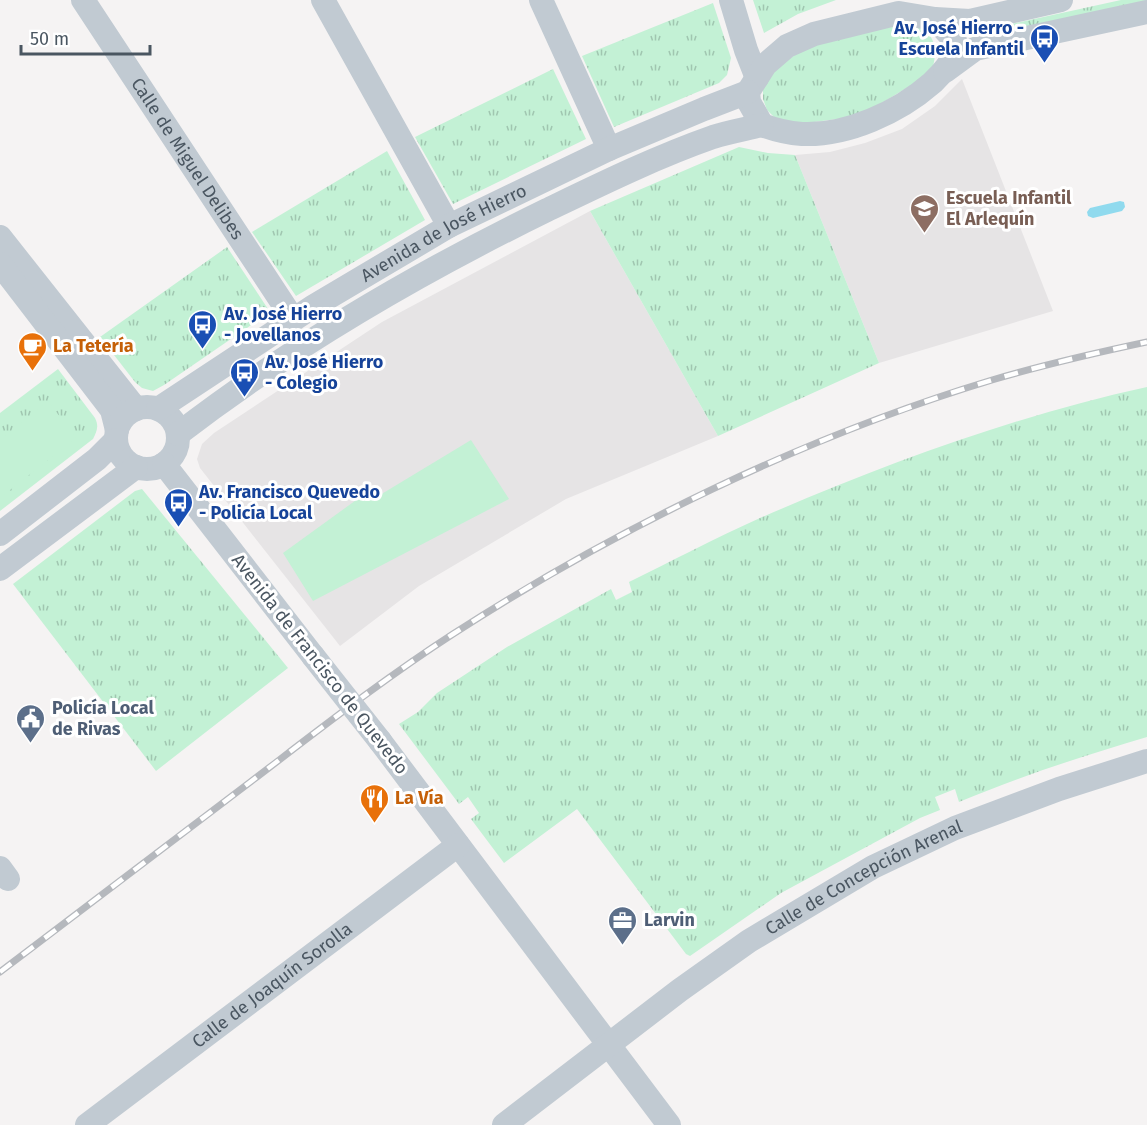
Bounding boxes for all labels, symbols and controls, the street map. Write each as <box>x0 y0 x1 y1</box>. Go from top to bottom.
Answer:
place label: Av. José Hierro - Escuela Infantil <box>893 17 1025 60</box>
scale bar <box>21 18 150 56</box>
bus stop icon: Av. José Hierro - Escuela Infantil <box>1029 22 1061 64</box>
text: 50 m <box>30 28 69 50</box>
street label: Calle de Miguel Delibes <box>126 74 249 244</box>
street label: Avenida de José Hierro <box>357 179 530 287</box>
place label: Escuela Infantil El Arlequín <box>946 187 1072 230</box>
school or university icon: Escuela Infantil El Arlequín <box>909 192 941 234</box>
place label: Av. José Hierro - Jovellanos <box>223 303 342 346</box>
bus stop icon: Av. José Hierro - Jovellanos <box>187 308 219 350</box>
cafe icon: La Tetería <box>16 330 48 372</box>
place label: La Tetería <box>53 335 134 357</box>
place label: Av. José Hierro - Colegio <box>264 351 383 394</box>
bus stop icon: Av. José Hierro - Colegio <box>228 356 260 398</box>
place label: Av. Francisco Quevedo - Policía Local <box>198 481 380 524</box>
bus stop icon: Av. Francisco Quevedo - Policía Local <box>162 486 194 528</box>
street label: Avenida de Francisco de Quevedo <box>227 549 413 779</box>
place label: Policía Local de Rivas <box>52 697 154 740</box>
public building icon: Policía Local de Rivas <box>15 702 47 744</box>
restaurant icon: La Vía <box>358 782 390 824</box>
place label: La Vía <box>395 787 444 809</box>
street label: Calle de Concepción Arenal <box>761 815 965 940</box>
office icon: Larvin <box>607 904 639 946</box>
place label: Larvin <box>644 909 695 931</box>
street label: Calle de Joaquín Sorolla <box>188 918 357 1053</box>

